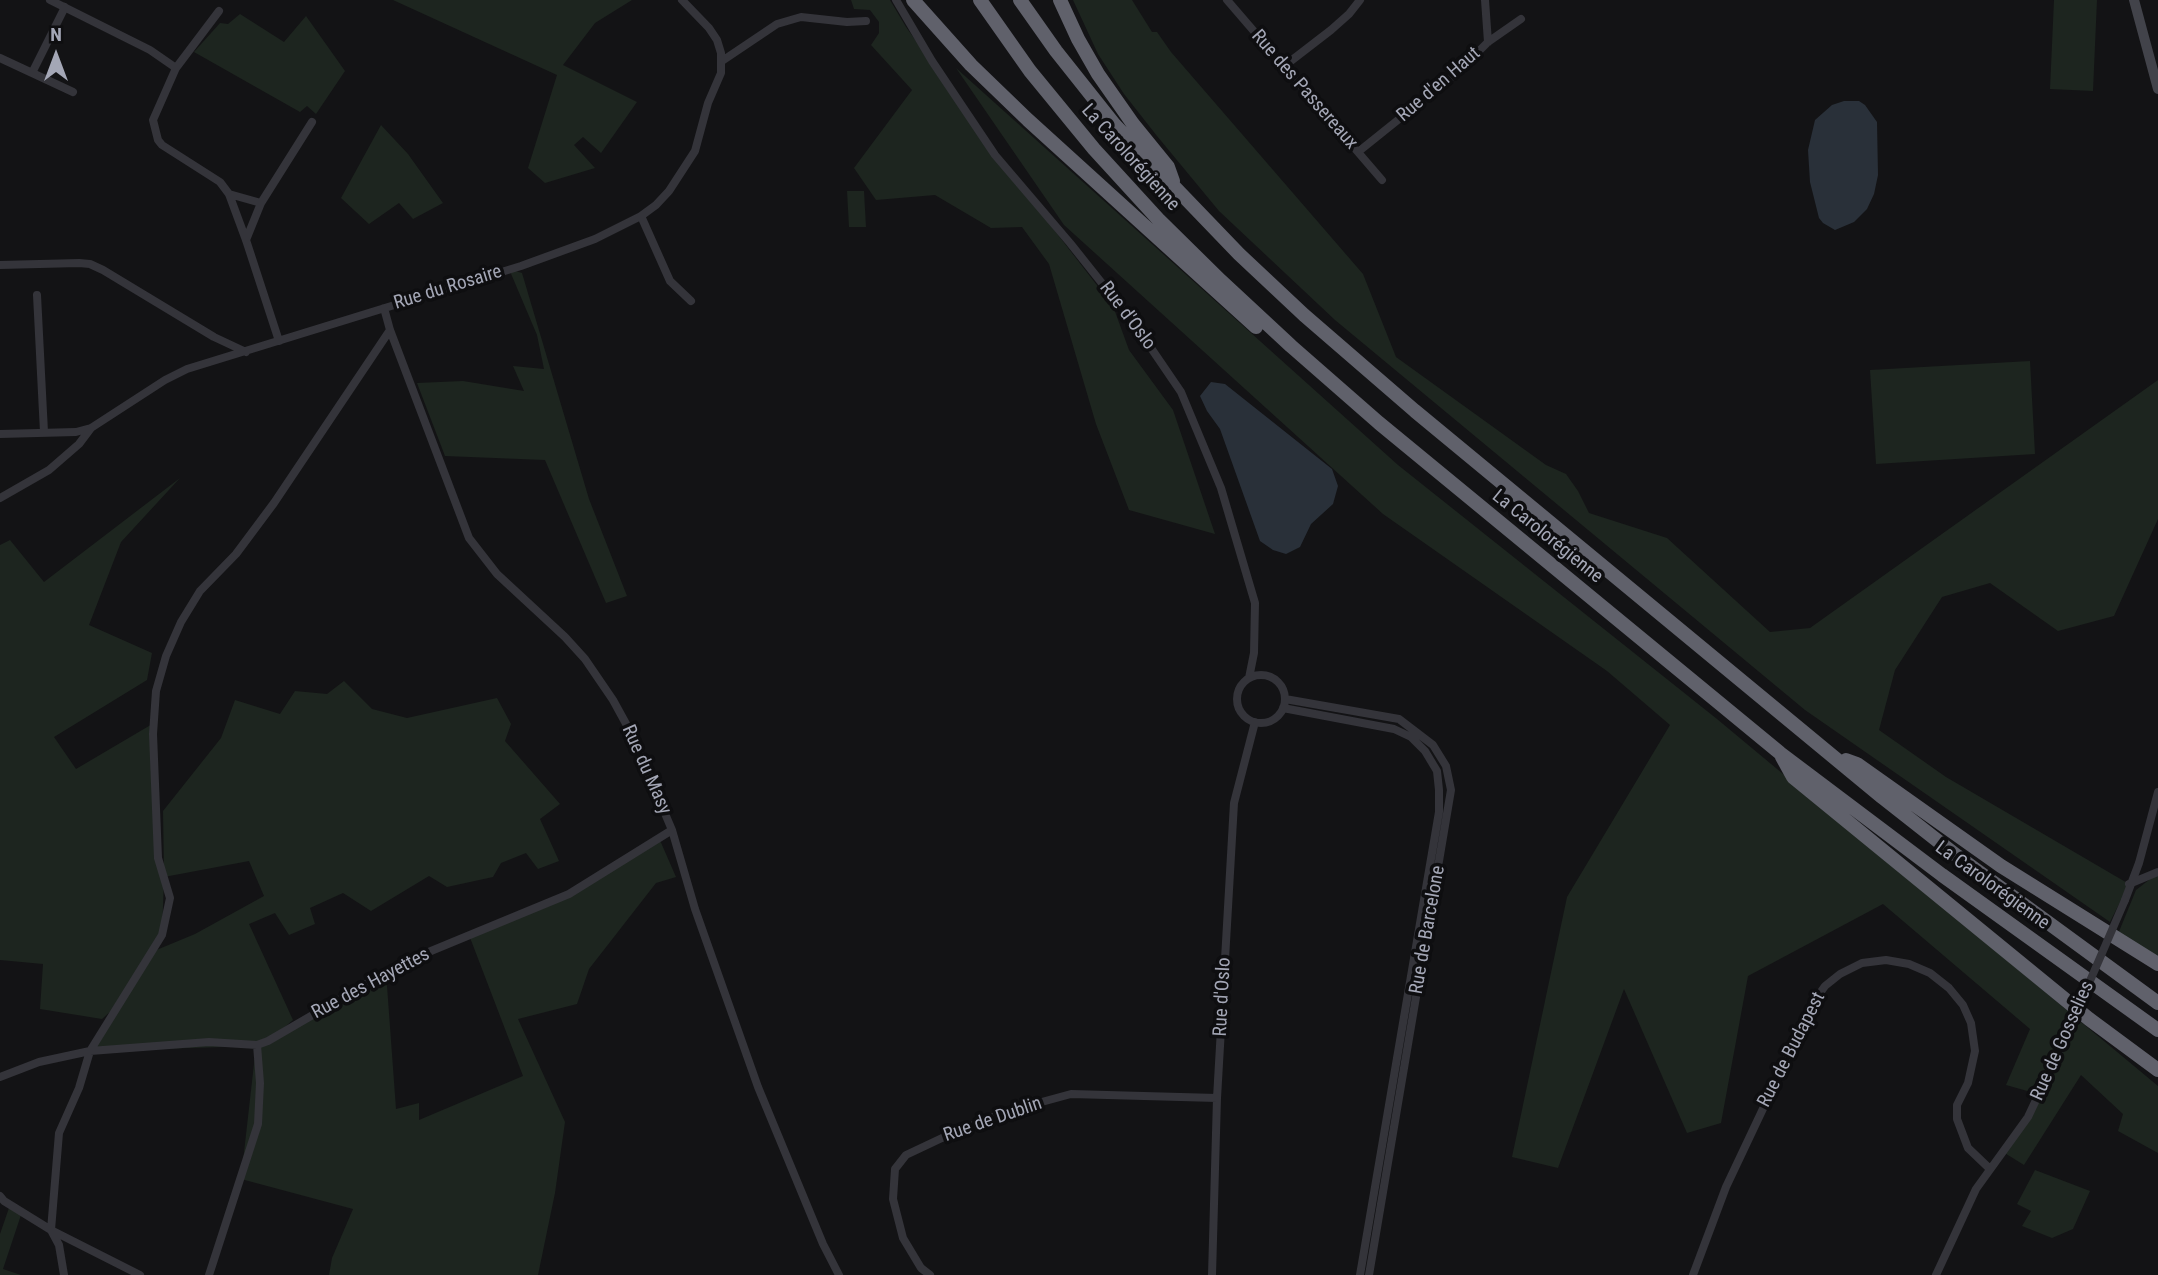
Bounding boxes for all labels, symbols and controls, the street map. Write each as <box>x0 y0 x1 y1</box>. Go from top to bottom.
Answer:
north arrow <box>21 21 91 91</box>
text: N <box>50 23 62 46</box>
street label: Rue des Passereaux <box>1246 26 1362 154</box>
street label: Rue d'en Haut <box>1393 43 1485 127</box>
street label: La Carolorégienne <box>1076 100 1184 216</box>
street label: Rue du Rosaire <box>391 261 505 315</box>
street label: Rue d'Oslo <box>1094 277 1160 355</box>
street label: La Carolorégienne <box>1487 485 1607 589</box>
street label: Rue du Masy <box>616 722 676 818</box>
street label: La Carolorégienne <box>1930 837 2054 935</box>
street label: Rue de Barcelone <box>1405 864 1451 996</box>
street label: Rue des Hayettes <box>308 943 434 1025</box>
street label: Rue d'Oslo <box>1210 957 1236 1037</box>
street label: Rue de Gosselies <box>2026 978 2100 1104</box>
street label: Rue de Budapest <box>1753 989 1831 1111</box>
street label: Rue de Dublin <box>941 1093 1045 1147</box>

